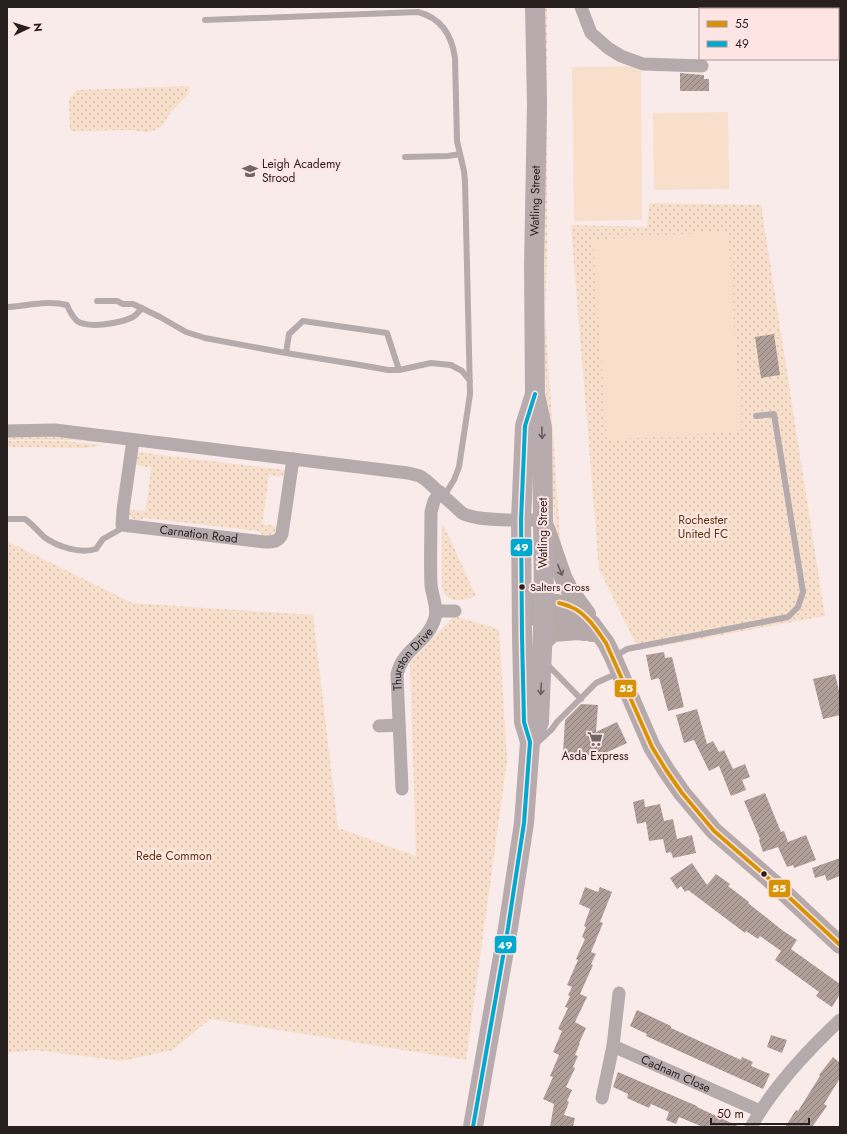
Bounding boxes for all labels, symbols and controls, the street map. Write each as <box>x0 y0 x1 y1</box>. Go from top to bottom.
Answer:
north arrow <box>8 8 48 48</box>
legend <box>699 8 839 60</box>
text: 55 <box>735 15 749 33</box>
text: N <box>30 22 46 32</box>
text: 49 <box>735 35 749 53</box>
place label: Leigh Academy Strood <box>262 155 341 187</box>
school or university icon: Leigh Academy Strood <box>241 162 259 180</box>
street label: Watling Street <box>526 165 545 236</box>
one-way arrow <box>538 426 546 439</box>
street label: Watling Street <box>534 498 552 568</box>
park label: Rochester United FC <box>678 511 729 543</box>
street label: Carnation Road <box>159 521 239 548</box>
line badge: 49 <box>510 538 533 557</box>
text: 49 <box>513 539 529 555</box>
one-way arrow <box>557 564 565 576</box>
place label: Salters Cross <box>530 579 590 595</box>
marker: Salters Cross <box>517 582 527 592</box>
street label: Thurston Drive <box>388 624 438 691</box>
line badge: 55 <box>614 679 637 698</box>
text: 55 <box>619 680 633 696</box>
one-way arrow <box>537 682 544 695</box>
supermarket icon: Asda Express <box>586 730 604 748</box>
place label: Asda Express <box>561 747 629 765</box>
park label: Rede Common <box>136 847 212 865</box>
unlabelled marker <box>759 869 769 879</box>
line badge: 55 <box>768 879 791 898</box>
text: 55 <box>772 880 786 896</box>
line badge: 49 <box>494 935 517 954</box>
text: 49 <box>497 937 513 953</box>
street label: Cadnam Close <box>638 1050 714 1097</box>
scale bar <box>711 1100 809 1126</box>
text: 50 m <box>717 1105 744 1123</box>

